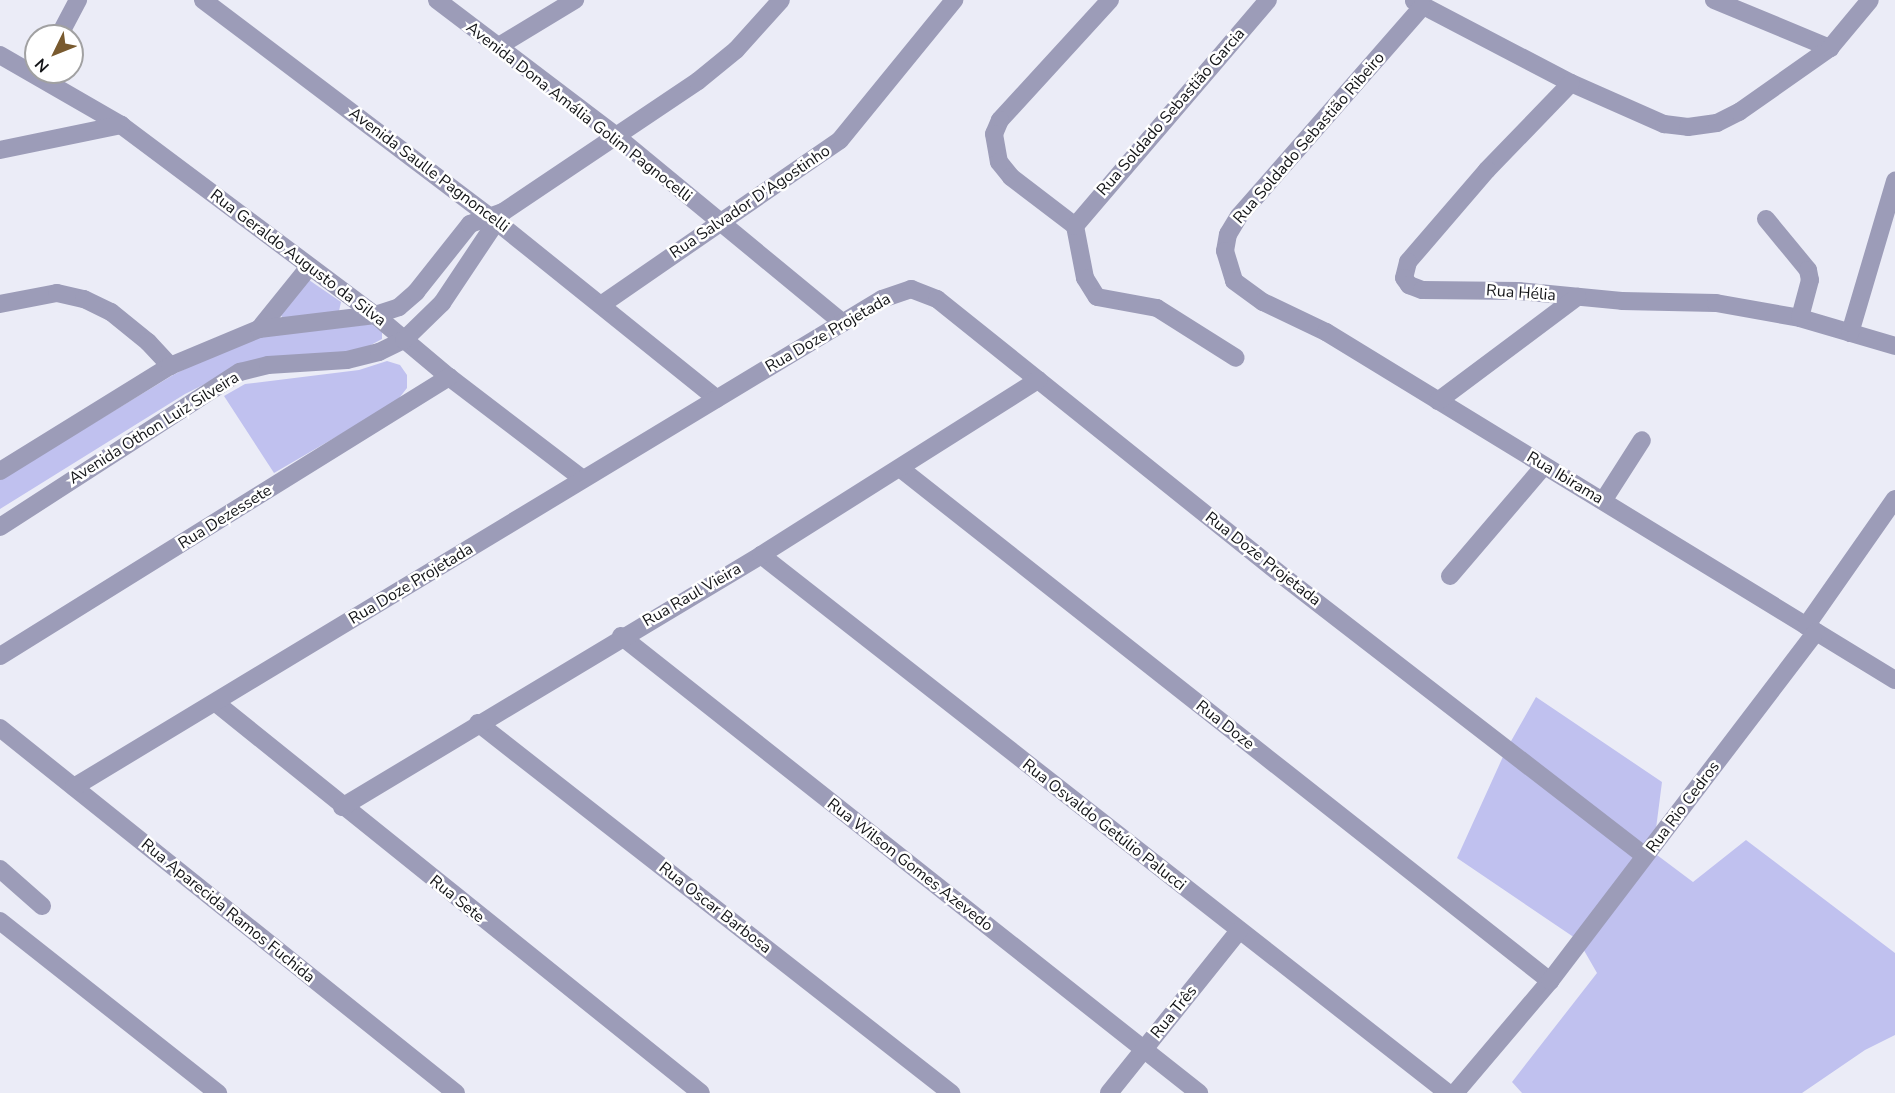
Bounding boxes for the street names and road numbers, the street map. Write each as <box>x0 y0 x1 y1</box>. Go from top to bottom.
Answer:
street label: Avenida Dona Amália Golim Pagnocelli <box>462 18 696 206</box>
street label: Rua Soldado Sebastião Garcia <box>1093 24 1249 200</box>
street label: Rua Soldado Sebastião Ribeiro <box>1229 48 1389 228</box>
street label: Avenida Saulle Pagnoncelli <box>345 103 513 237</box>
street label: Rua Salvador D'Agostinho <box>666 141 834 263</box>
street label: Rua Geraldo Augusto da Silva <box>206 186 390 330</box>
street label: Rua Hélia <box>1485 281 1557 305</box>
street label: Rua Doze Projetada <box>762 289 894 377</box>
street label: Avenida Othon Luiz Silveira <box>65 368 243 488</box>
street label: Rua Ibirama <box>1523 448 1607 508</box>
street label: Rua Dezessete <box>175 481 275 553</box>
street label: Rua Doze Projetada <box>1201 508 1325 610</box>
street label: Rua Doze Projetada <box>345 539 477 629</box>
street label: Rua Raul Vieira <box>639 559 745 631</box>
street label: Rua Doze <box>1192 696 1258 754</box>
street label: Rua Osvaldo Getúlio Palucci <box>1018 755 1190 895</box>
street label: Rua Rio Cedros <box>1642 757 1724 857</box>
street label: Rua Wilson Gomes Azevedo <box>823 794 997 936</box>
street label: Rua Aparecida Ramos Fuchida <box>137 835 319 987</box>
street label: Rua Oscar Barbosa <box>655 858 775 958</box>
street label: Rua Sete <box>426 871 488 927</box>
street label: Rua Três <box>1147 982 1201 1042</box>

